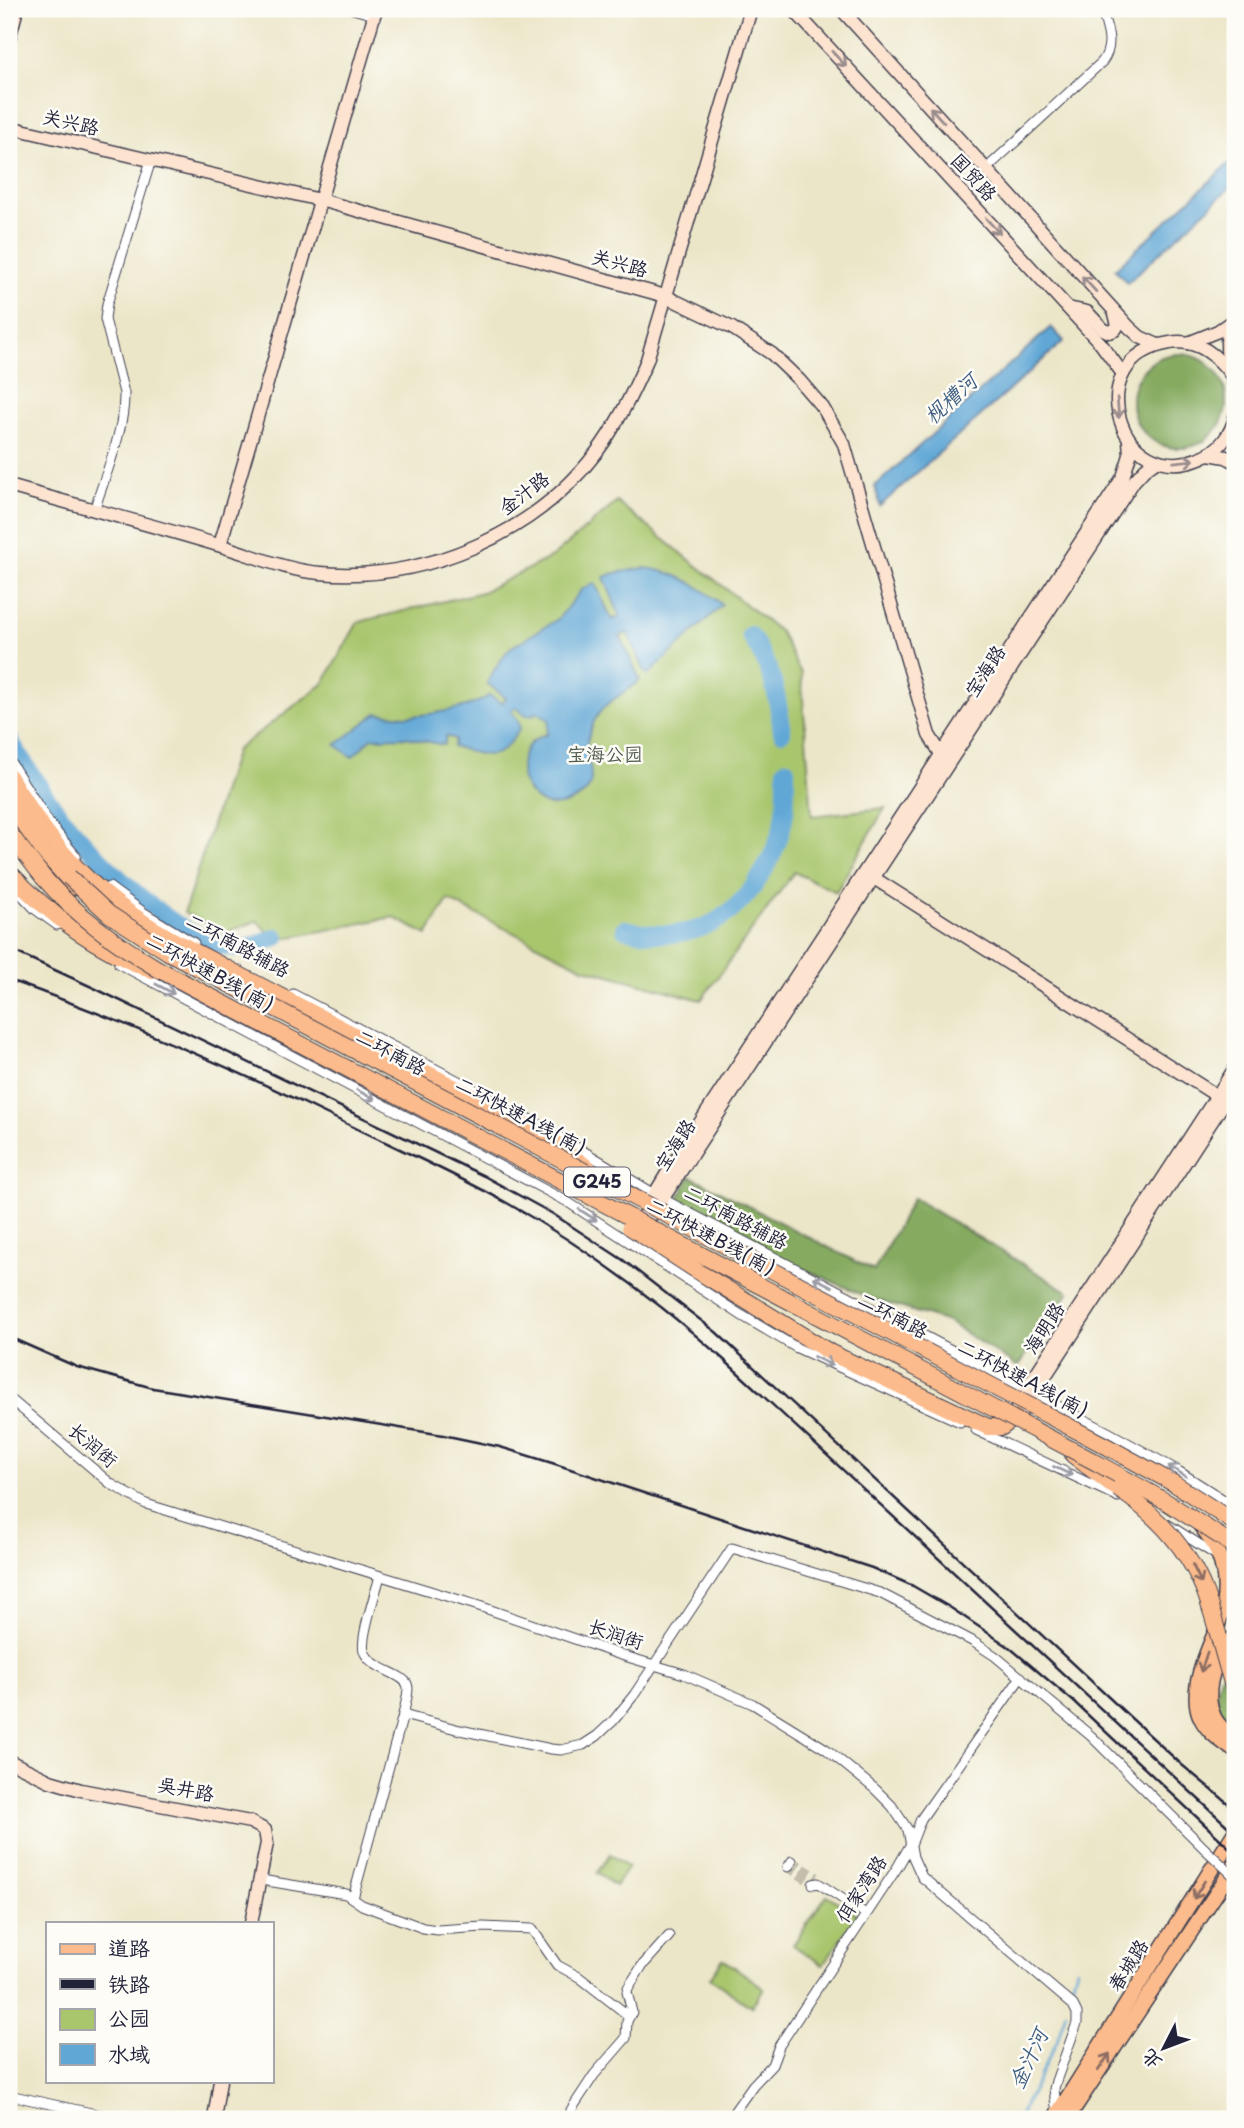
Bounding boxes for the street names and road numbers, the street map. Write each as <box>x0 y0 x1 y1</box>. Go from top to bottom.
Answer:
street label: 关兴路 <box>40 101 102 141</box>
street label: 国贸路 <box>945 146 1004 207</box>
street label: 关兴路 <box>589 241 651 283</box>
street label: 金汁路 <box>492 464 555 521</box>
street label: 宝海路 <box>957 639 1011 702</box>
street label: 二环南路辅路 <box>182 905 295 983</box>
street label: 二环快速B线(南) <box>142 925 279 1018</box>
street label: 二环南路 <box>351 1021 432 1081</box>
street label: 二环快速A线(南) <box>452 1068 591 1160</box>
street label: 宝海路 <box>647 1113 701 1176</box>
road number: G245 <box>564 1168 630 1196</box>
street label: 二环南路辅路 <box>680 1177 793 1255</box>
street label: 二环快速B线(南) <box>642 1190 781 1281</box>
street label: 二环南路 <box>853 1284 934 1344</box>
street label: 海明路 <box>1016 1296 1070 1359</box>
street label: 二环快速A线(南) <box>954 1331 1093 1423</box>
street label: 长润街 <box>63 1415 124 1473</box>
street label: 长润街 <box>585 1611 648 1655</box>
street label: 吴井路 <box>156 1769 217 1807</box>
street label: 佴家湾路 <box>828 1849 893 1928</box>
street label: 春城路 <box>1100 1933 1154 1996</box>

